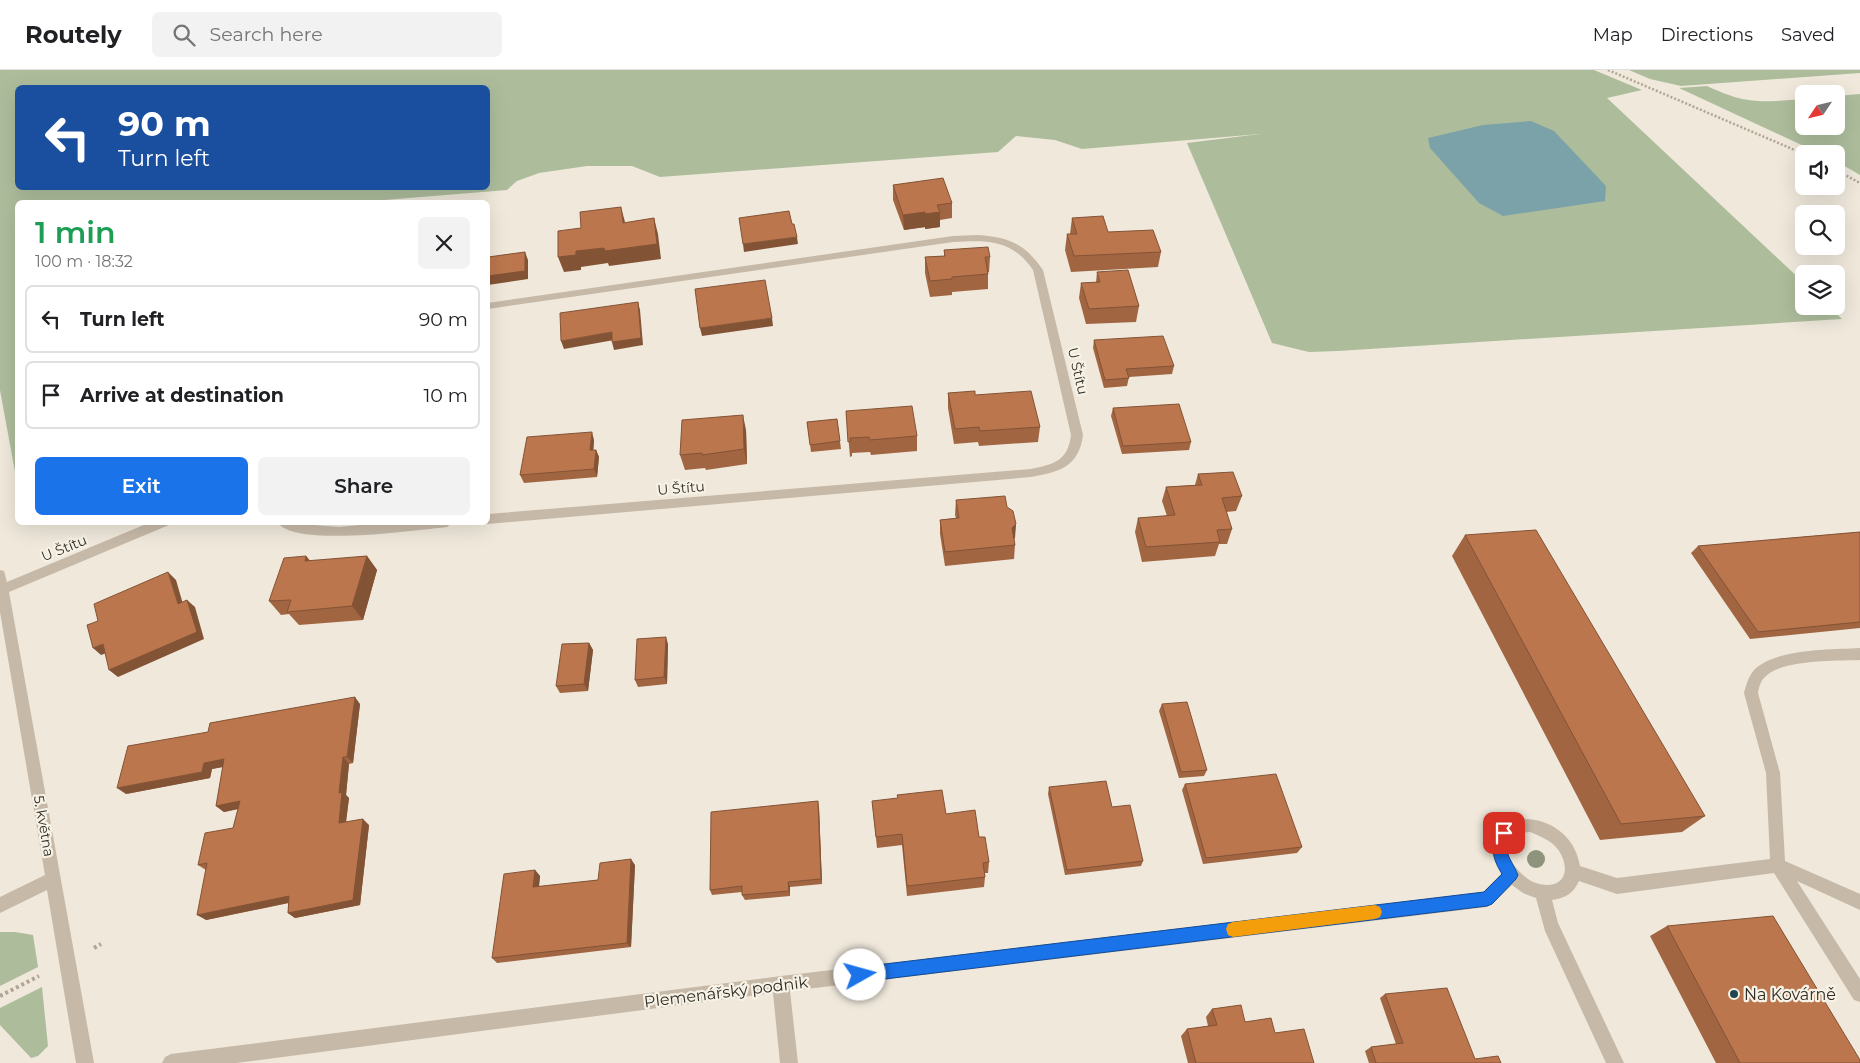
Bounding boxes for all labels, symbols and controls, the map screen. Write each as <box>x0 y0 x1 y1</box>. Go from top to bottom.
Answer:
search box <box>152 12 502 57</box>
text: Routely <box>25 20 122 49</box>
icon: search <box>170 21 198 49</box>
text: Search here <box>210 23 323 46</box>
text: Map <box>1593 24 1633 46</box>
text: Directions <box>1661 24 1753 46</box>
text: Saved <box>1781 24 1835 46</box>
north arrow <box>1795 85 1845 135</box>
map controls <box>1795 85 1845 315</box>
text: 90 m <box>118 102 211 145</box>
icon: left <box>35 105 100 170</box>
text: Turn left <box>118 145 210 172</box>
button: sound <box>1795 145 1845 195</box>
button: search <box>1795 205 1845 255</box>
text: 1 min <box>35 214 116 251</box>
button: close <box>418 217 470 269</box>
text: 100 m · 18:32 <box>35 252 133 271</box>
button: layers <box>1795 265 1845 315</box>
icon: left <box>37 305 65 333</box>
text: Turn left <box>80 308 165 331</box>
text: 90 m <box>419 308 468 331</box>
street label: U Štítu <box>1064 346 1092 396</box>
icon: arrive <box>37 381 65 409</box>
text: Arrive at destination <box>80 384 284 407</box>
text: 10 m <box>423 384 468 407</box>
button: Exit <box>35 457 248 515</box>
button: Share <box>258 457 470 515</box>
street label: U Štítu <box>656 477 706 499</box>
street label: U Štítu <box>38 531 90 565</box>
street label: 5. května <box>30 794 58 858</box>
pin <box>1483 812 1525 854</box>
icon: arrive <box>1490 819 1518 847</box>
position arrow <box>833 948 885 1000</box>
street label: Plemenářský podnik <box>643 972 809 1011</box>
place label: Na Kovárně <box>1744 985 1836 1004</box>
marker: Na Kovárně <box>1728 988 1740 1000</box>

